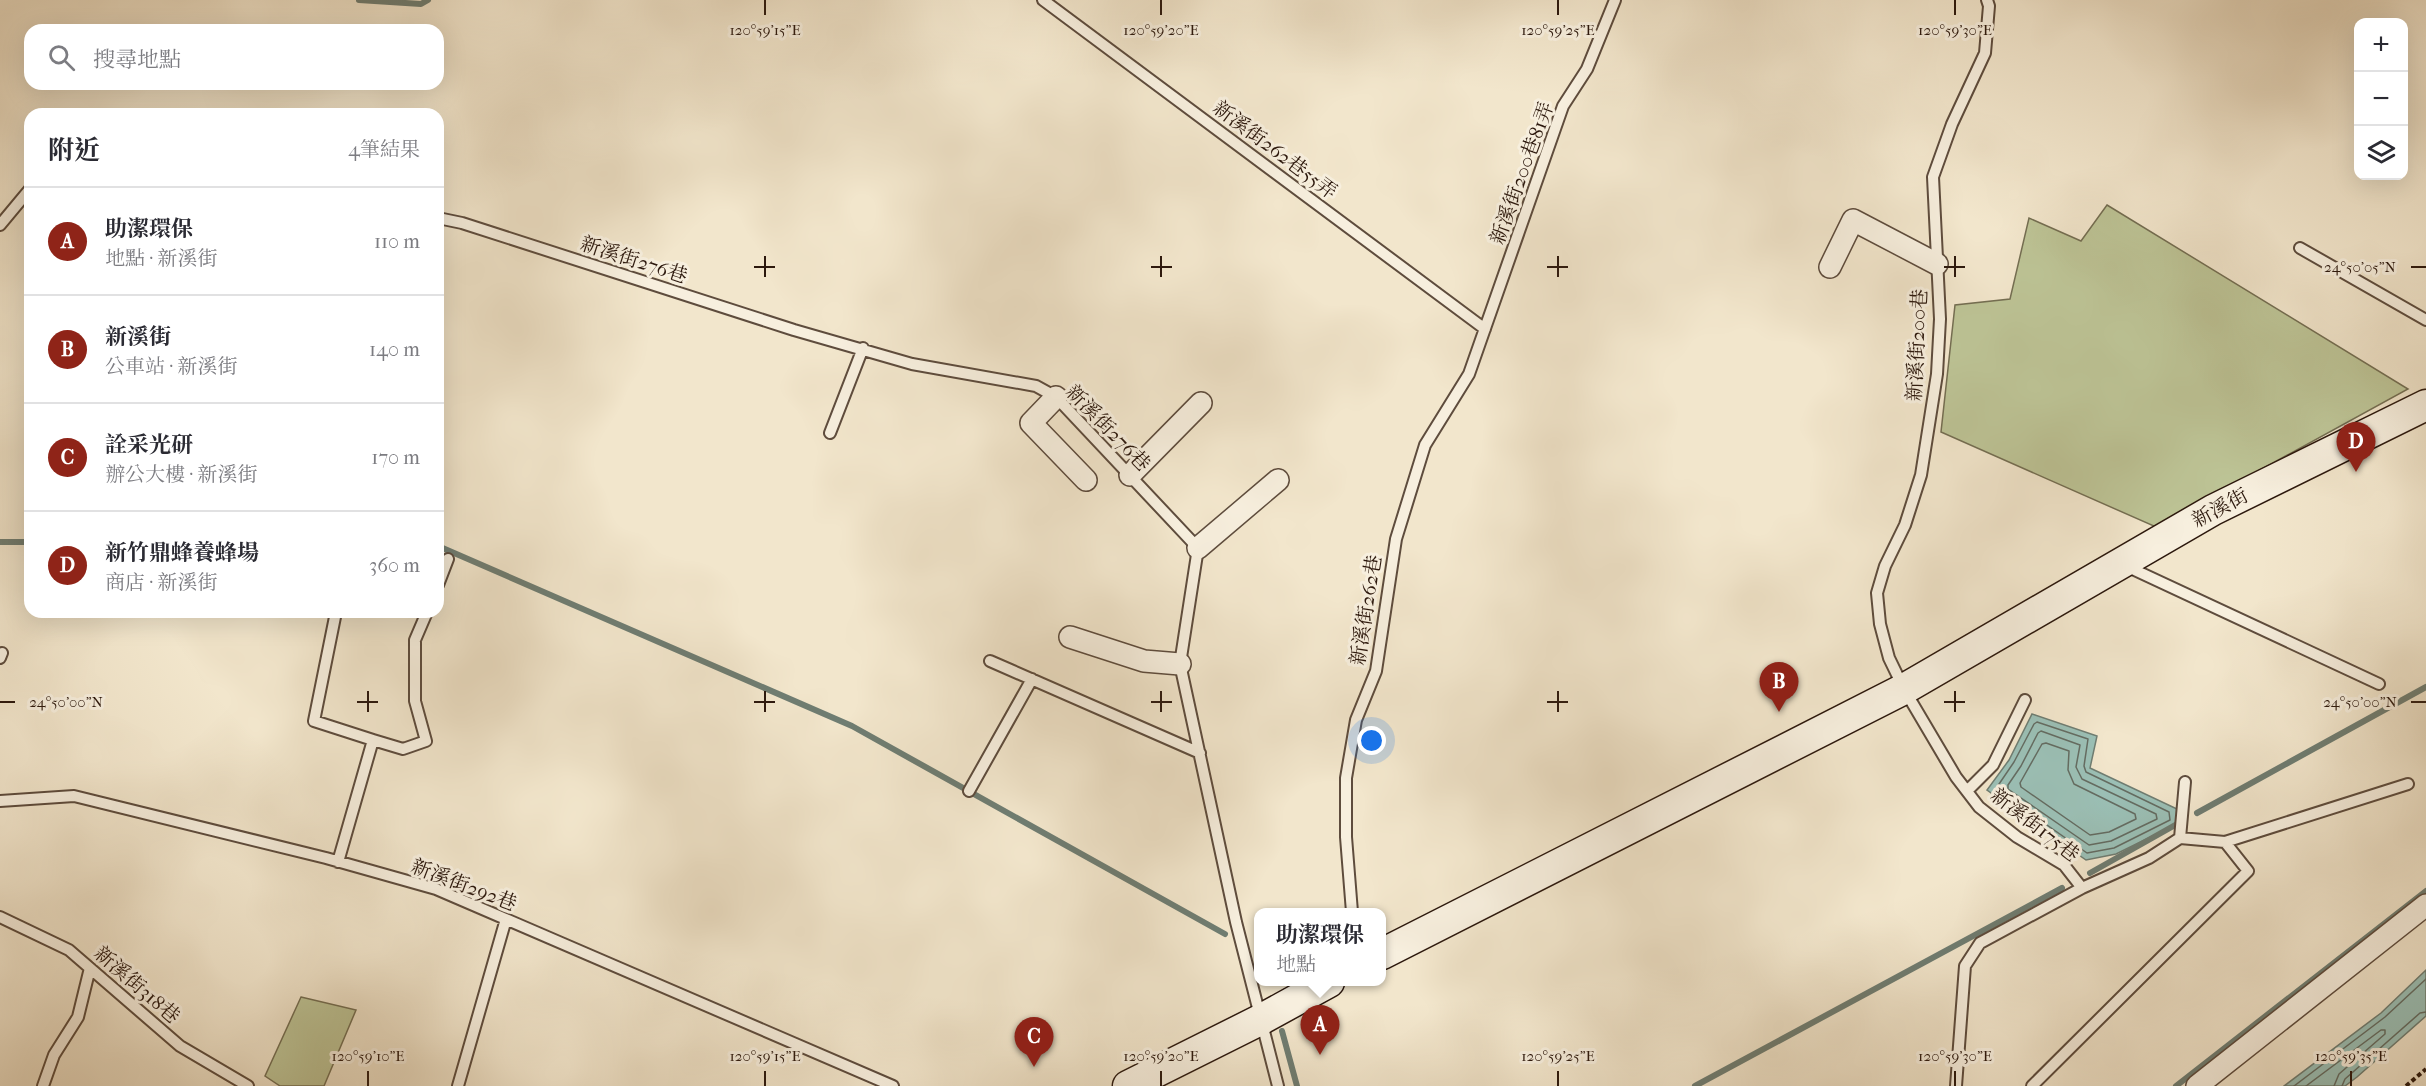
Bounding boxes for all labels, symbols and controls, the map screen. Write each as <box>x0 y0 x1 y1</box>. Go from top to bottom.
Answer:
map controls <box>2354 18 2408 180</box>
button: + <box>2354 18 2408 72</box>
text: 120°59'15"E <box>729 21 801 39</box>
text: 120°59'20"E <box>1123 21 1199 39</box>
text: 120°59'25"E <box>1521 21 1595 39</box>
text: 120°59'30"E <box>1918 21 1992 39</box>
search box <box>24 24 444 90</box>
icon: search <box>45 41 78 74</box>
text: 搜尋地點 <box>93 47 181 73</box>
button: − <box>2354 72 2408 126</box>
street label: 新溪街262巷55弄 <box>1209 96 1341 204</box>
street label: 新溪街200巷81弄 <box>1486 99 1558 247</box>
button: layers <box>2354 126 2408 180</box>
text: 附近 <box>48 135 100 166</box>
text: 4筆結果 <box>348 138 420 161</box>
text: 助潔環保 <box>105 216 193 242</box>
text: A <box>61 230 74 253</box>
text: 110 m <box>374 230 420 253</box>
street label: 新溪街276巷 <box>578 232 690 288</box>
text: 地點 · 新溪街 <box>105 247 218 270</box>
text: 24°50'05"N <box>2324 258 2397 276</box>
street label: 新溪街200巷 <box>1903 288 1931 402</box>
text: 新溪街 <box>105 324 171 350</box>
text: B <box>61 338 74 361</box>
text: 140 m <box>369 338 420 361</box>
text: 公車站 · 新溪街 <box>105 355 238 378</box>
street label: 新溪街276巷 <box>1061 380 1155 476</box>
pin: D <box>2336 422 2376 472</box>
text: 詮采光研 <box>105 432 193 458</box>
text: C <box>61 446 74 469</box>
text: 170 m <box>371 446 420 469</box>
text: 辦公大樓 · 新溪街 <box>105 463 258 486</box>
street label: 新溪街 <box>2188 484 2252 532</box>
text: 新竹鼎蜂養蜂場 <box>105 540 259 566</box>
street label: 新溪街262巷 <box>1346 553 1386 667</box>
text: D <box>60 554 75 577</box>
text: 360 m <box>369 554 420 577</box>
text: 商店 · 新溪街 <box>105 571 218 594</box>
pin: B <box>1760 662 1798 712</box>
text: 24°50'00"N <box>29 693 103 711</box>
text: 24°50'00"N <box>2323 693 2397 711</box>
your location <box>1357 726 1386 755</box>
street label: 新溪街175巷 <box>1986 783 2084 867</box>
street label: 新溪街292巷 <box>408 854 520 916</box>
popup <box>1254 908 1386 986</box>
text: 助潔環保 <box>1276 922 1364 948</box>
street label: 新溪街318巷 <box>90 942 184 1028</box>
text: 地點 <box>1276 953 1316 976</box>
pin: A <box>1300 1006 1340 1055</box>
pin: C <box>1014 1018 1054 1067</box>
text: 120°59'10"E <box>332 1047 404 1065</box>
text: 120°59'15"E <box>729 1047 801 1065</box>
text: 120°59'20"E <box>1123 1047 1199 1065</box>
text: 120°59'25"E <box>1521 1047 1595 1065</box>
text: 120°59'30"E <box>1918 1047 1992 1065</box>
text: 120°59'35"E <box>2315 1047 2387 1065</box>

